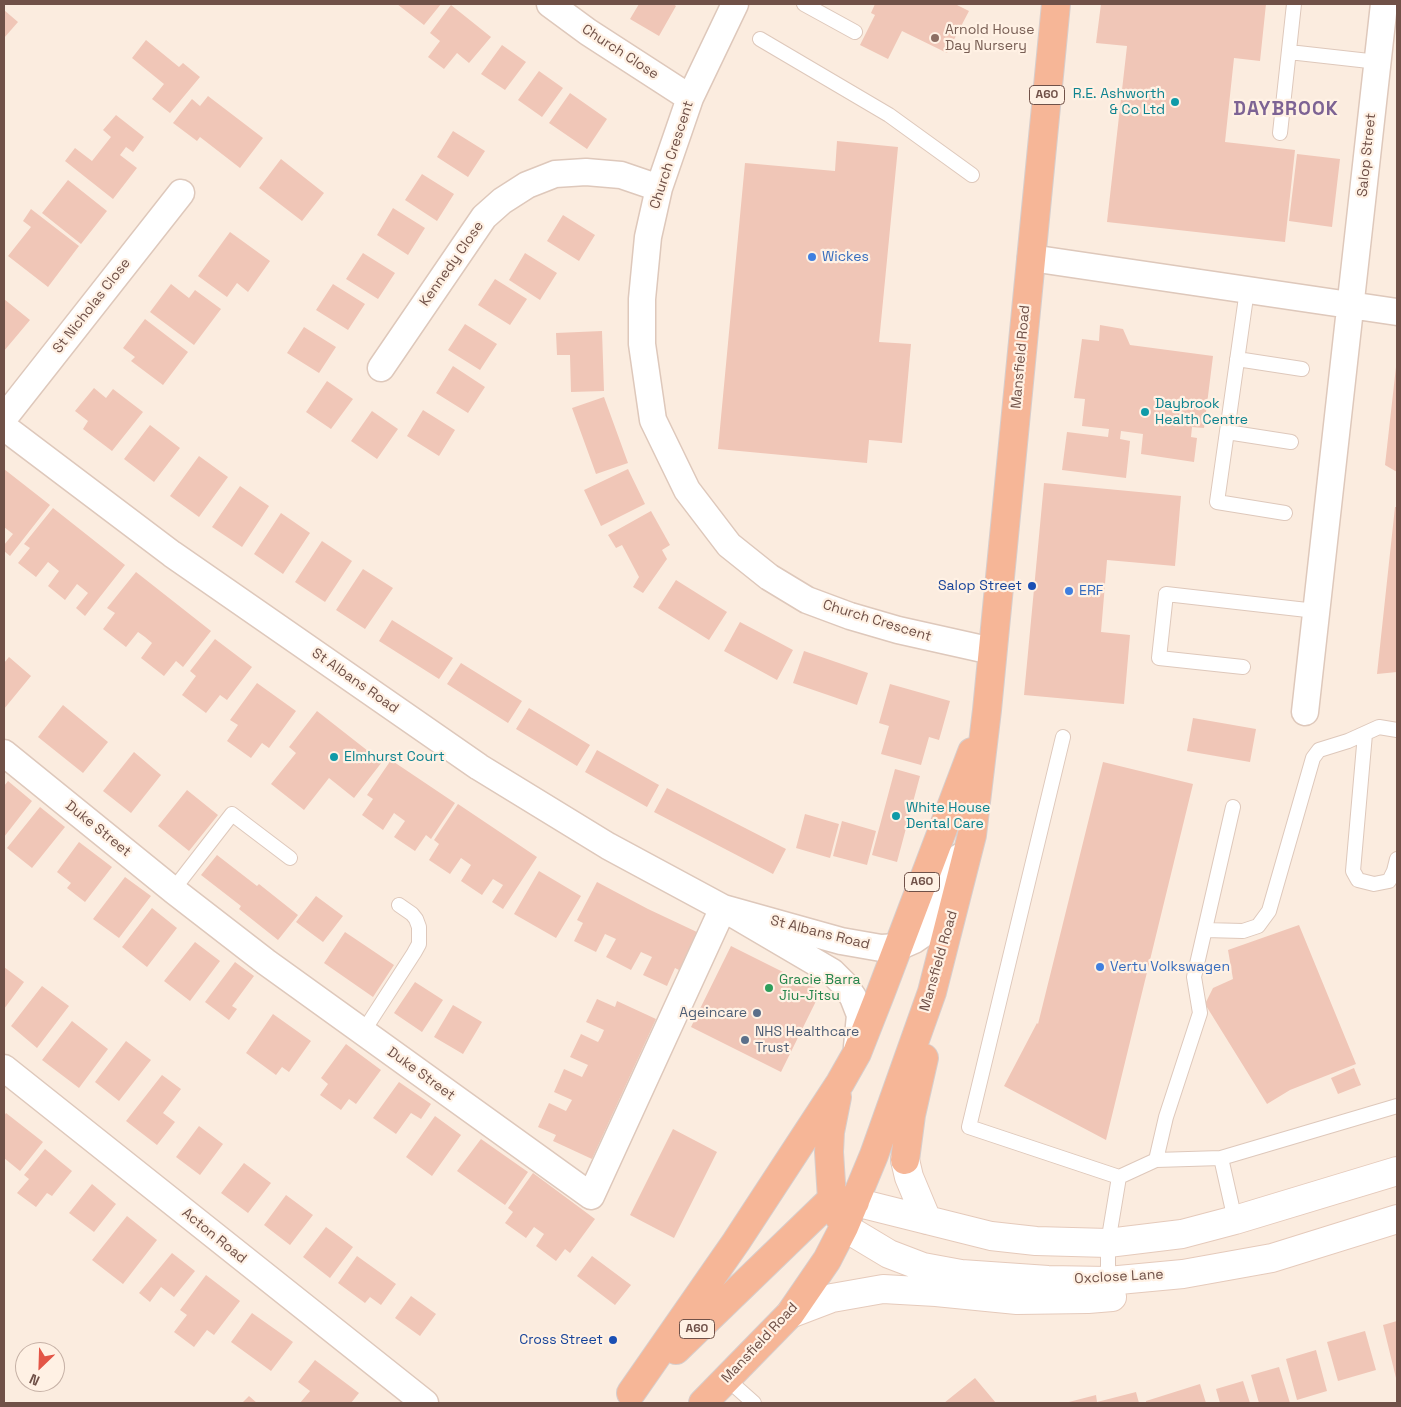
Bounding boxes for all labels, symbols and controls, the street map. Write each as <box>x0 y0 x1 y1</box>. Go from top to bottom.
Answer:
street label: Church Close <box>578 21 662 83</box>
place label: Arnold House Day Nursery <box>945 22 1034 54</box>
marker: Arnold House Day Nursery <box>929 32 941 44</box>
road number: A60 <box>1030 86 1064 104</box>
place label: R.E. Ashworth & Co Ltd <box>1073 86 1165 118</box>
marker: R.E. Ashworth & Co Ltd <box>1169 96 1181 108</box>
street label: Church Crescent <box>647 99 697 211</box>
district label: DAYBROOK <box>1232 99 1340 121</box>
street label: Salop Street <box>1354 112 1380 198</box>
street label: Kennedy Close <box>416 218 488 310</box>
place label: Wickes <box>822 249 869 265</box>
marker: Wickes <box>806 251 818 263</box>
street label: St Nicholas Close <box>50 255 134 357</box>
street label: Mansfield Road <box>1008 304 1034 410</box>
place label: Daybrook Health Centre <box>1155 396 1248 428</box>
marker: Daybrook Health Centre <box>1139 406 1151 418</box>
place label: Salop Street <box>938 578 1022 594</box>
marker: Salop Street <box>1026 580 1038 592</box>
place label: ERF <box>1079 583 1103 599</box>
marker: ERF <box>1063 585 1075 597</box>
street label: Church Crescent <box>821 596 933 646</box>
street label: St Albans Road <box>308 645 402 717</box>
place label: Elmhurst Court <box>344 749 445 765</box>
marker: Elmhurst Court <box>328 751 340 763</box>
street label: Duke Street <box>62 797 134 861</box>
place label: White House Dental Care <box>906 800 990 832</box>
marker: White House Dental Care <box>890 810 902 822</box>
road number: A60 <box>904 872 940 892</box>
street label: Mansfield Road <box>917 909 961 1013</box>
street label: St Albans Road <box>769 913 871 953</box>
place label: Vertu Volkswagen <box>1110 959 1230 975</box>
marker: Vertu Volkswagen <box>1094 961 1106 973</box>
place label: Gracie Barra Jiu-Jitsu <box>779 972 861 1004</box>
marker: Gracie Barra Jiu-Jitsu <box>763 982 775 994</box>
place label: Ageincare <box>679 1005 747 1021</box>
marker: Ageincare <box>751 1007 763 1019</box>
place label: NHS Healthcare Trust <box>755 1024 859 1056</box>
marker: NHS Healthcare Trust <box>739 1034 751 1046</box>
street label: Duke Street <box>384 1044 458 1104</box>
street label: Acton Road <box>178 1205 250 1267</box>
street label: Oxclose Lane <box>1074 1266 1164 1288</box>
street label: Mansfield Road <box>718 1299 802 1387</box>
road number: A60 <box>680 1320 714 1338</box>
place label: Cross Street <box>519 1332 603 1348</box>
marker: Cross Street <box>607 1334 619 1346</box>
north arrow <box>15 1342 65 1392</box>
text: N <box>26 1370 42 1390</box>

